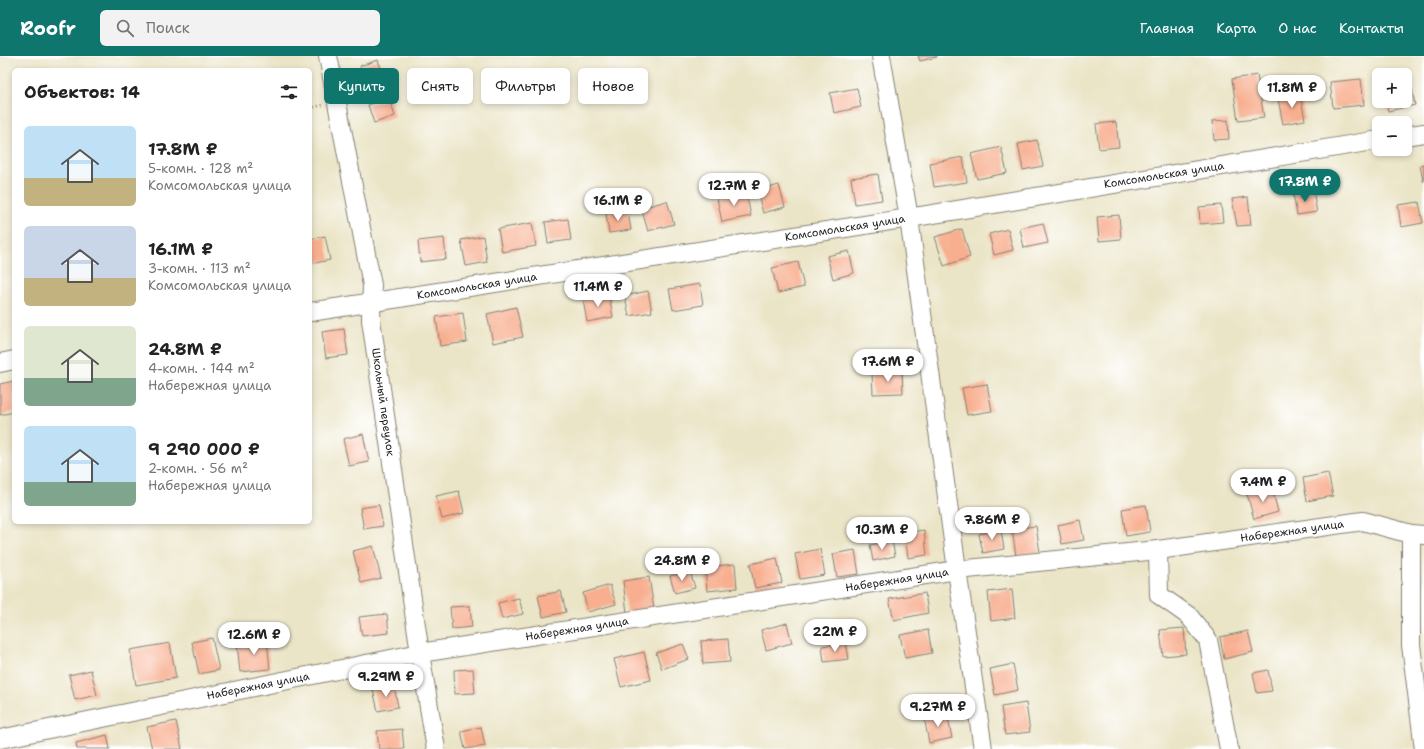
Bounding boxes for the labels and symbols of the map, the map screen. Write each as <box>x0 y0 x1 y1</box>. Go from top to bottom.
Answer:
pin: 11.8M ₽ <box>1255 75 1329 109</box>
street label: Комсомольская улица <box>1103 158 1225 192</box>
pin: 17.8M ₽ <box>1268 169 1342 203</box>
pin: 12.7M ₽ <box>697 173 771 207</box>
pin: 16.1M ₽ <box>581 188 655 222</box>
street label: Комсомольская улица <box>784 211 906 245</box>
street label: Комсомольская улица <box>416 269 538 303</box>
pin: 11.4M ₽ <box>561 274 635 308</box>
street label: Школьный переулок <box>368 347 398 457</box>
pin: 17.6M ₽ <box>851 349 925 383</box>
pin: 7.4M ₽ <box>1230 469 1296 503</box>
pin: 7.86M ₽ <box>955 507 1029 541</box>
street label: Набережная улица <box>1239 516 1345 546</box>
pin: 10.3M ₽ <box>845 517 919 551</box>
pin: 24.8M ₽ <box>645 548 719 582</box>
street label: Набережная улица <box>844 564 950 596</box>
street label: Набережная улица <box>524 613 630 645</box>
pin: 22M ₽ <box>807 619 863 653</box>
pin: 12.6M ₽ <box>217 622 291 656</box>
pin: 9.29M ₽ <box>349 664 423 698</box>
street label: Набережная улица <box>205 669 311 703</box>
pin: 9.27M ₽ <box>901 694 975 728</box>

